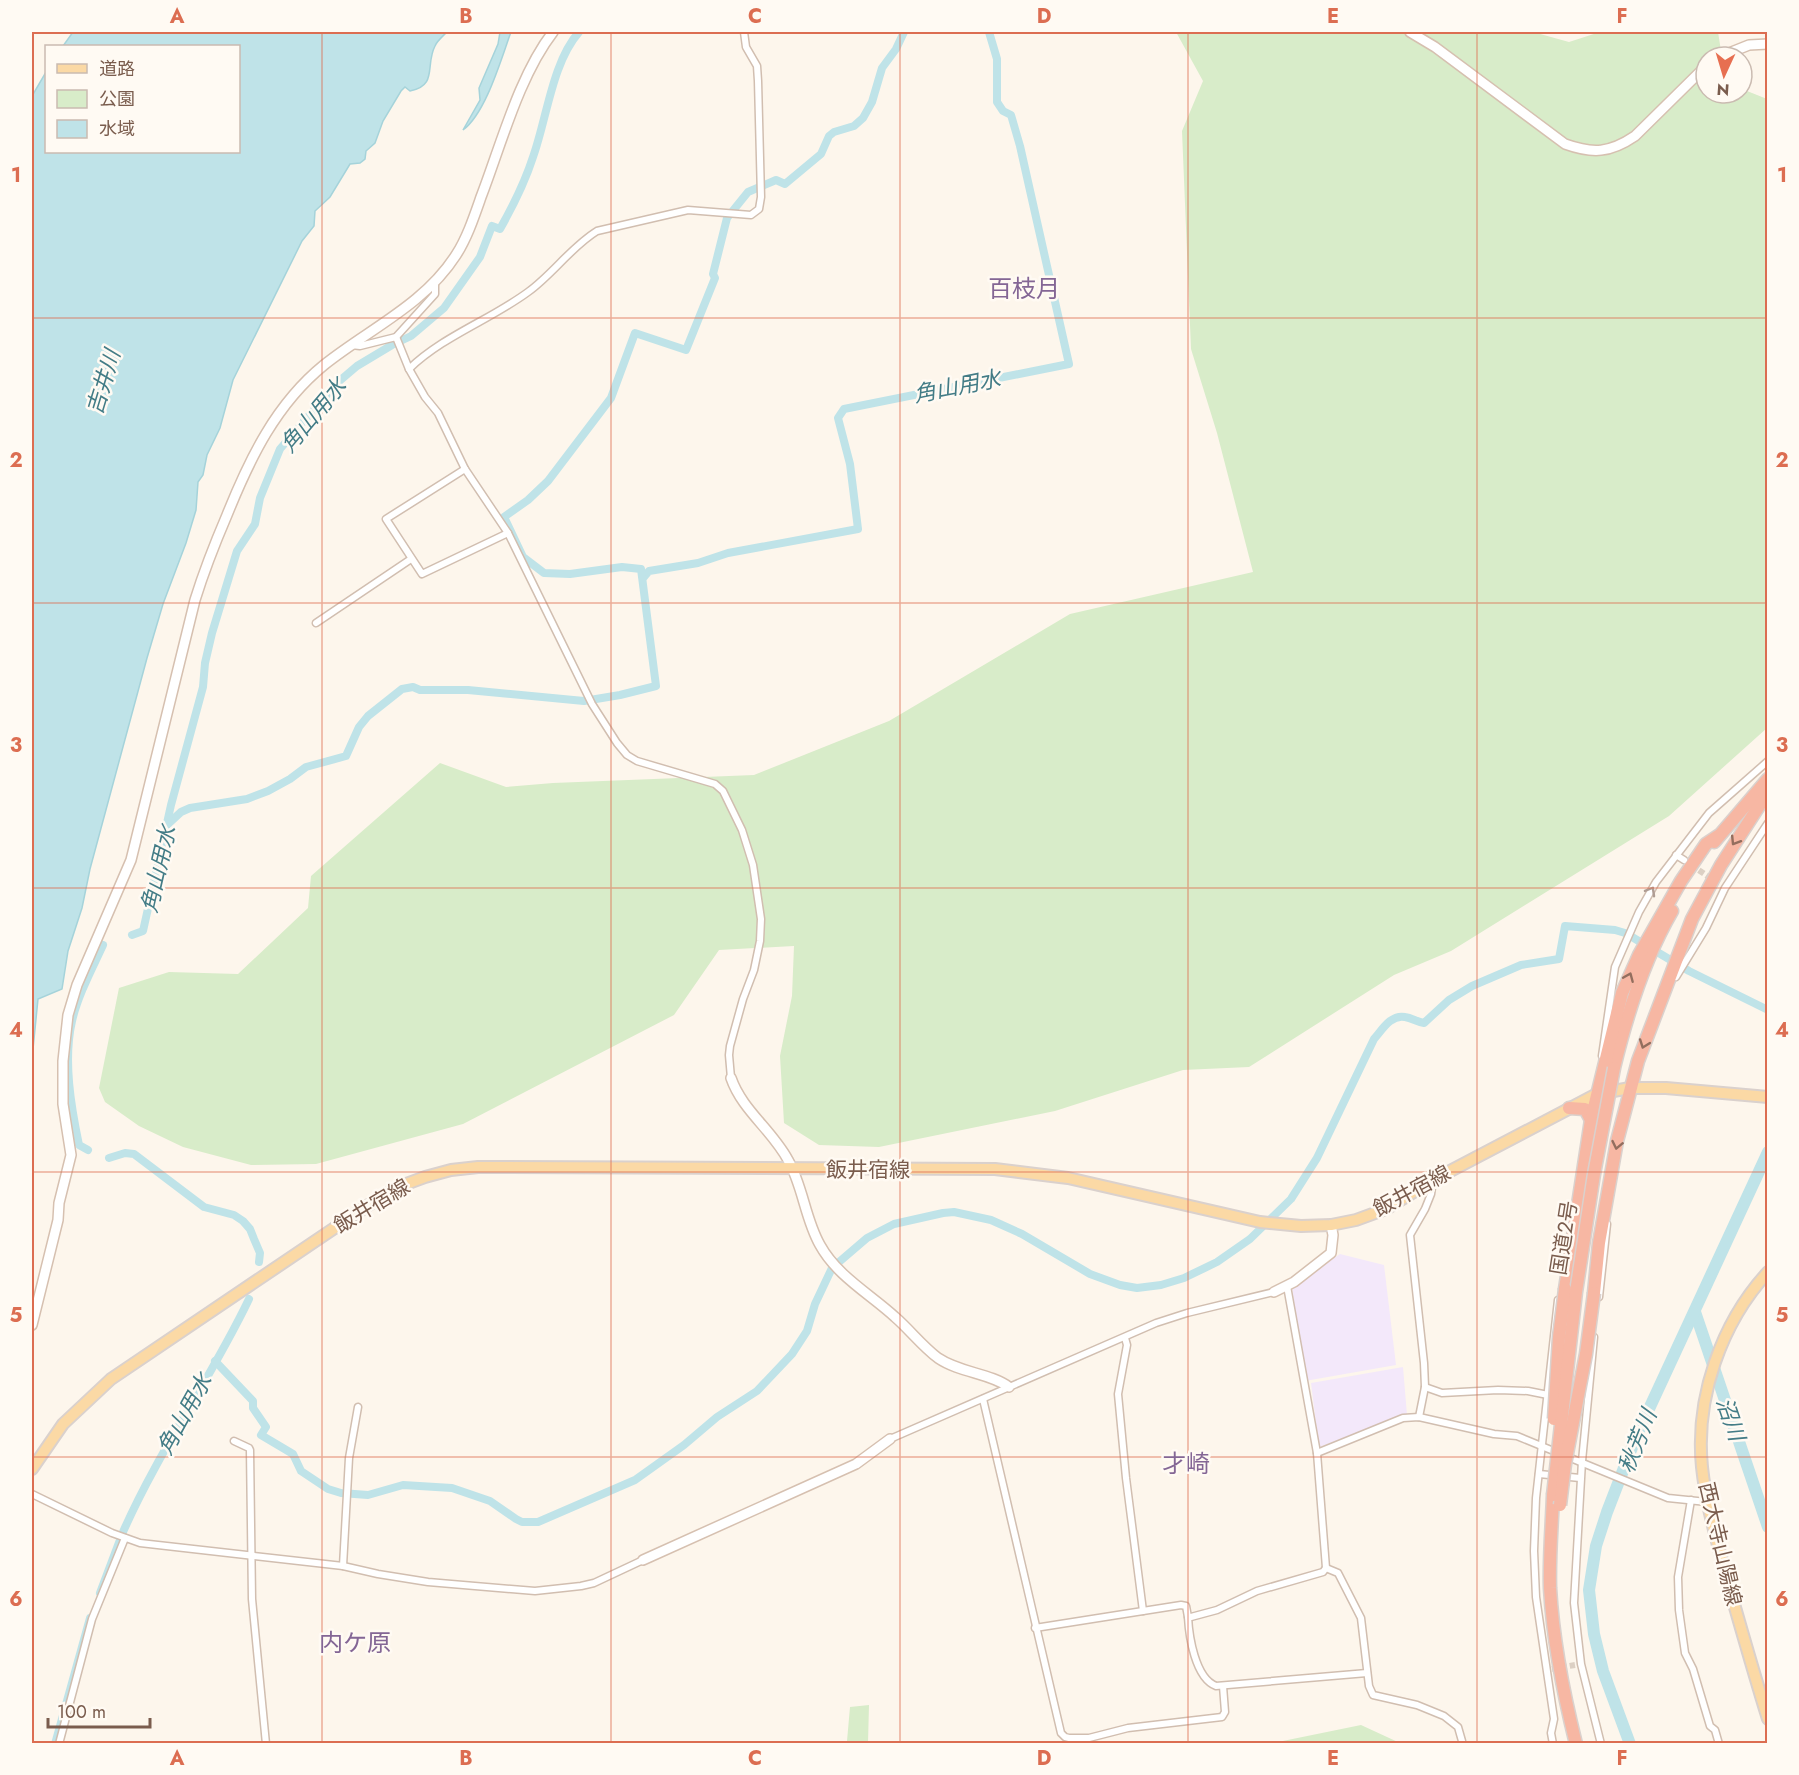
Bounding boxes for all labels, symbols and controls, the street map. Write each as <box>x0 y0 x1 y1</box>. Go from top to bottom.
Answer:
text: A <box>169 2 185 31</box>
text: B <box>459 2 473 31</box>
text: C <box>748 2 762 31</box>
text: D <box>1037 2 1051 31</box>
text: E <box>1327 2 1339 31</box>
text: F <box>1616 2 1628 31</box>
legend <box>45 45 240 153</box>
north arrow <box>1694 45 1754 105</box>
text: 道路 <box>99 56 135 82</box>
text: N <box>1716 78 1730 101</box>
text: 公園 <box>99 86 135 112</box>
text: 水域 <box>99 116 135 142</box>
text: 1 <box>11 161 21 190</box>
text: 1 <box>1777 161 1787 190</box>
district label: 百枝月 <box>988 271 1060 306</box>
water label: 吉井川 <box>78 344 129 418</box>
water label: 角山用水 <box>911 362 1005 410</box>
water label: 角山用水 <box>272 369 355 459</box>
text: 2 <box>9 446 23 475</box>
text: 2 <box>1775 446 1789 475</box>
text: 3 <box>10 731 22 760</box>
text: 3 <box>1776 731 1788 760</box>
water label: 角山用水 <box>133 821 184 915</box>
one-way arrow <box>1731 835 1743 845</box>
one-way arrow <box>1644 887 1655 897</box>
one-way arrow <box>1622 972 1634 983</box>
text: 4 <box>9 1016 23 1045</box>
text: 4 <box>1775 1016 1789 1045</box>
one-way arrow <box>1638 1039 1651 1049</box>
one-way arrow <box>1611 1139 1624 1149</box>
street label: 飯井宿線 <box>826 1155 910 1185</box>
street label: 飯井宿線 <box>1368 1158 1456 1224</box>
street label: 飯井宿線 <box>328 1172 416 1240</box>
street label: 国道2号 <box>1543 1199 1585 1277</box>
text: 5 <box>10 1301 23 1330</box>
text: 5 <box>1776 1301 1789 1330</box>
water label: 角山用水 <box>149 1366 220 1460</box>
water label: 沼川 <box>1709 1393 1754 1447</box>
water label: 秋芳川 <box>1610 1403 1665 1478</box>
district label: 才崎 <box>1162 1446 1210 1481</box>
street label: 西大寺山陽線 <box>1691 1479 1749 1609</box>
text: 6 <box>9 1585 23 1614</box>
text: 6 <box>1775 1585 1789 1614</box>
district label: 内ケ原 <box>319 1625 391 1660</box>
scale bar <box>48 1691 150 1729</box>
text: 100 m <box>57 1699 106 1725</box>
text: A <box>169 1744 185 1773</box>
text: B <box>459 1744 473 1773</box>
text: C <box>748 1744 762 1773</box>
text: D <box>1037 1744 1051 1773</box>
text: E <box>1327 1744 1339 1773</box>
text: F <box>1616 1744 1628 1773</box>

